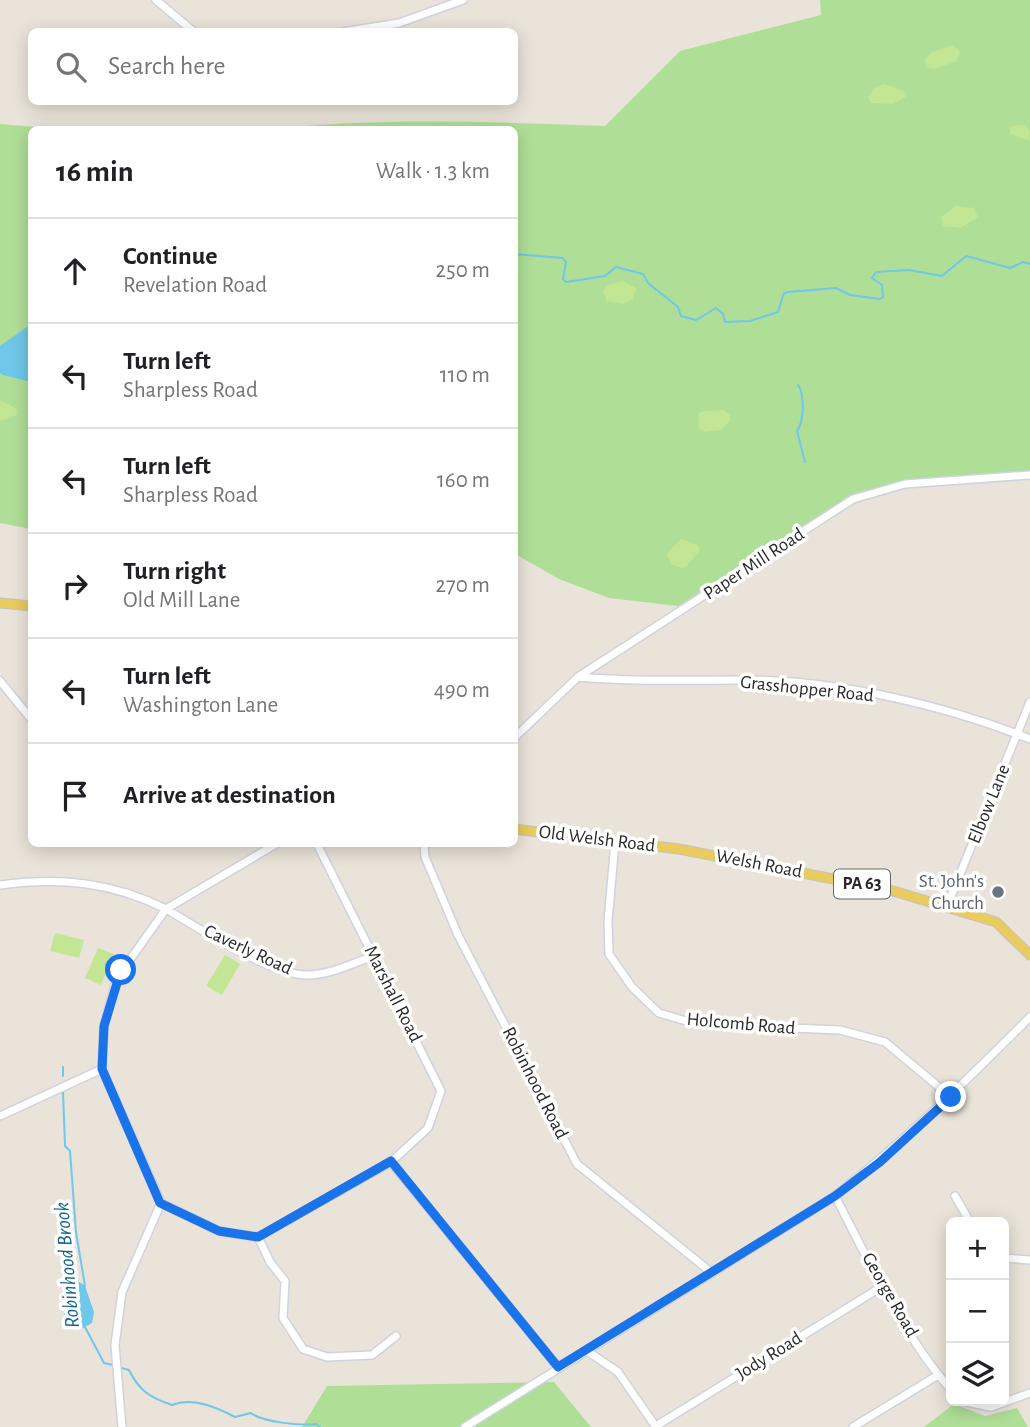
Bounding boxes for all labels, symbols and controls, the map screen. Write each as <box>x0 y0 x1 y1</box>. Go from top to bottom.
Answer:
search box <box>28 28 518 105</box>
icon: search <box>52 48 90 86</box>
text: Search here <box>108 53 226 79</box>
text: 16 min <box>56 157 134 187</box>
text: Walk · 1.3 km <box>376 160 490 183</box>
text: Continue <box>123 243 218 269</box>
icon: ahead <box>56 252 94 290</box>
text: 250 m <box>436 259 490 282</box>
text: Revelation Road <box>123 274 267 297</box>
text: Turn left <box>123 348 211 374</box>
icon: left <box>56 357 94 395</box>
text: 110 m <box>440 364 490 387</box>
text: Sharpless Road <box>123 379 258 402</box>
text: Turn left <box>123 453 211 479</box>
icon: left <box>56 462 94 500</box>
text: 160 m <box>437 469 490 492</box>
text: Sharpless Road <box>123 484 258 507</box>
street label: Paper Mill Road <box>700 524 808 603</box>
text: Turn right <box>123 558 226 584</box>
icon: right <box>56 567 94 605</box>
text: 270 m <box>436 574 490 597</box>
text: Old Mill Lane <box>123 589 240 612</box>
text: Turn left <box>123 663 211 689</box>
icon: left <box>56 672 94 710</box>
street label: Grasshopper Road <box>739 673 875 705</box>
text: 490 m <box>434 679 490 702</box>
text: Washington Lane <box>123 694 278 717</box>
street label: Elbow Lane <box>965 762 1013 846</box>
icon: arrive <box>56 777 94 815</box>
text: Arrive at destination <box>123 782 336 808</box>
street label: Old Welsh Road <box>538 822 656 856</box>
street label: Welsh Road <box>714 846 804 882</box>
road number: PA 63 <box>834 870 890 898</box>
place label: St. John's Church <box>919 872 984 913</box>
marker: St. John's Church <box>990 884 1006 900</box>
street label: Caverly Road <box>201 921 295 979</box>
street label: Marshall Road <box>361 943 425 1045</box>
route start <box>105 954 136 985</box>
street label: Holcomb Road <box>686 1010 796 1038</box>
street label: Robinhood Road <box>499 1024 571 1142</box>
route end <box>935 1081 966 1112</box>
water label: Robinhood Brook <box>51 1201 83 1329</box>
map controls <box>946 1217 1009 1406</box>
button: + <box>946 1217 1009 1280</box>
street label: George Road <box>858 1250 922 1341</box>
button: − <box>946 1280 1009 1343</box>
street label: Jody Road <box>733 1328 805 1384</box>
button: layers <box>946 1343 1009 1406</box>

